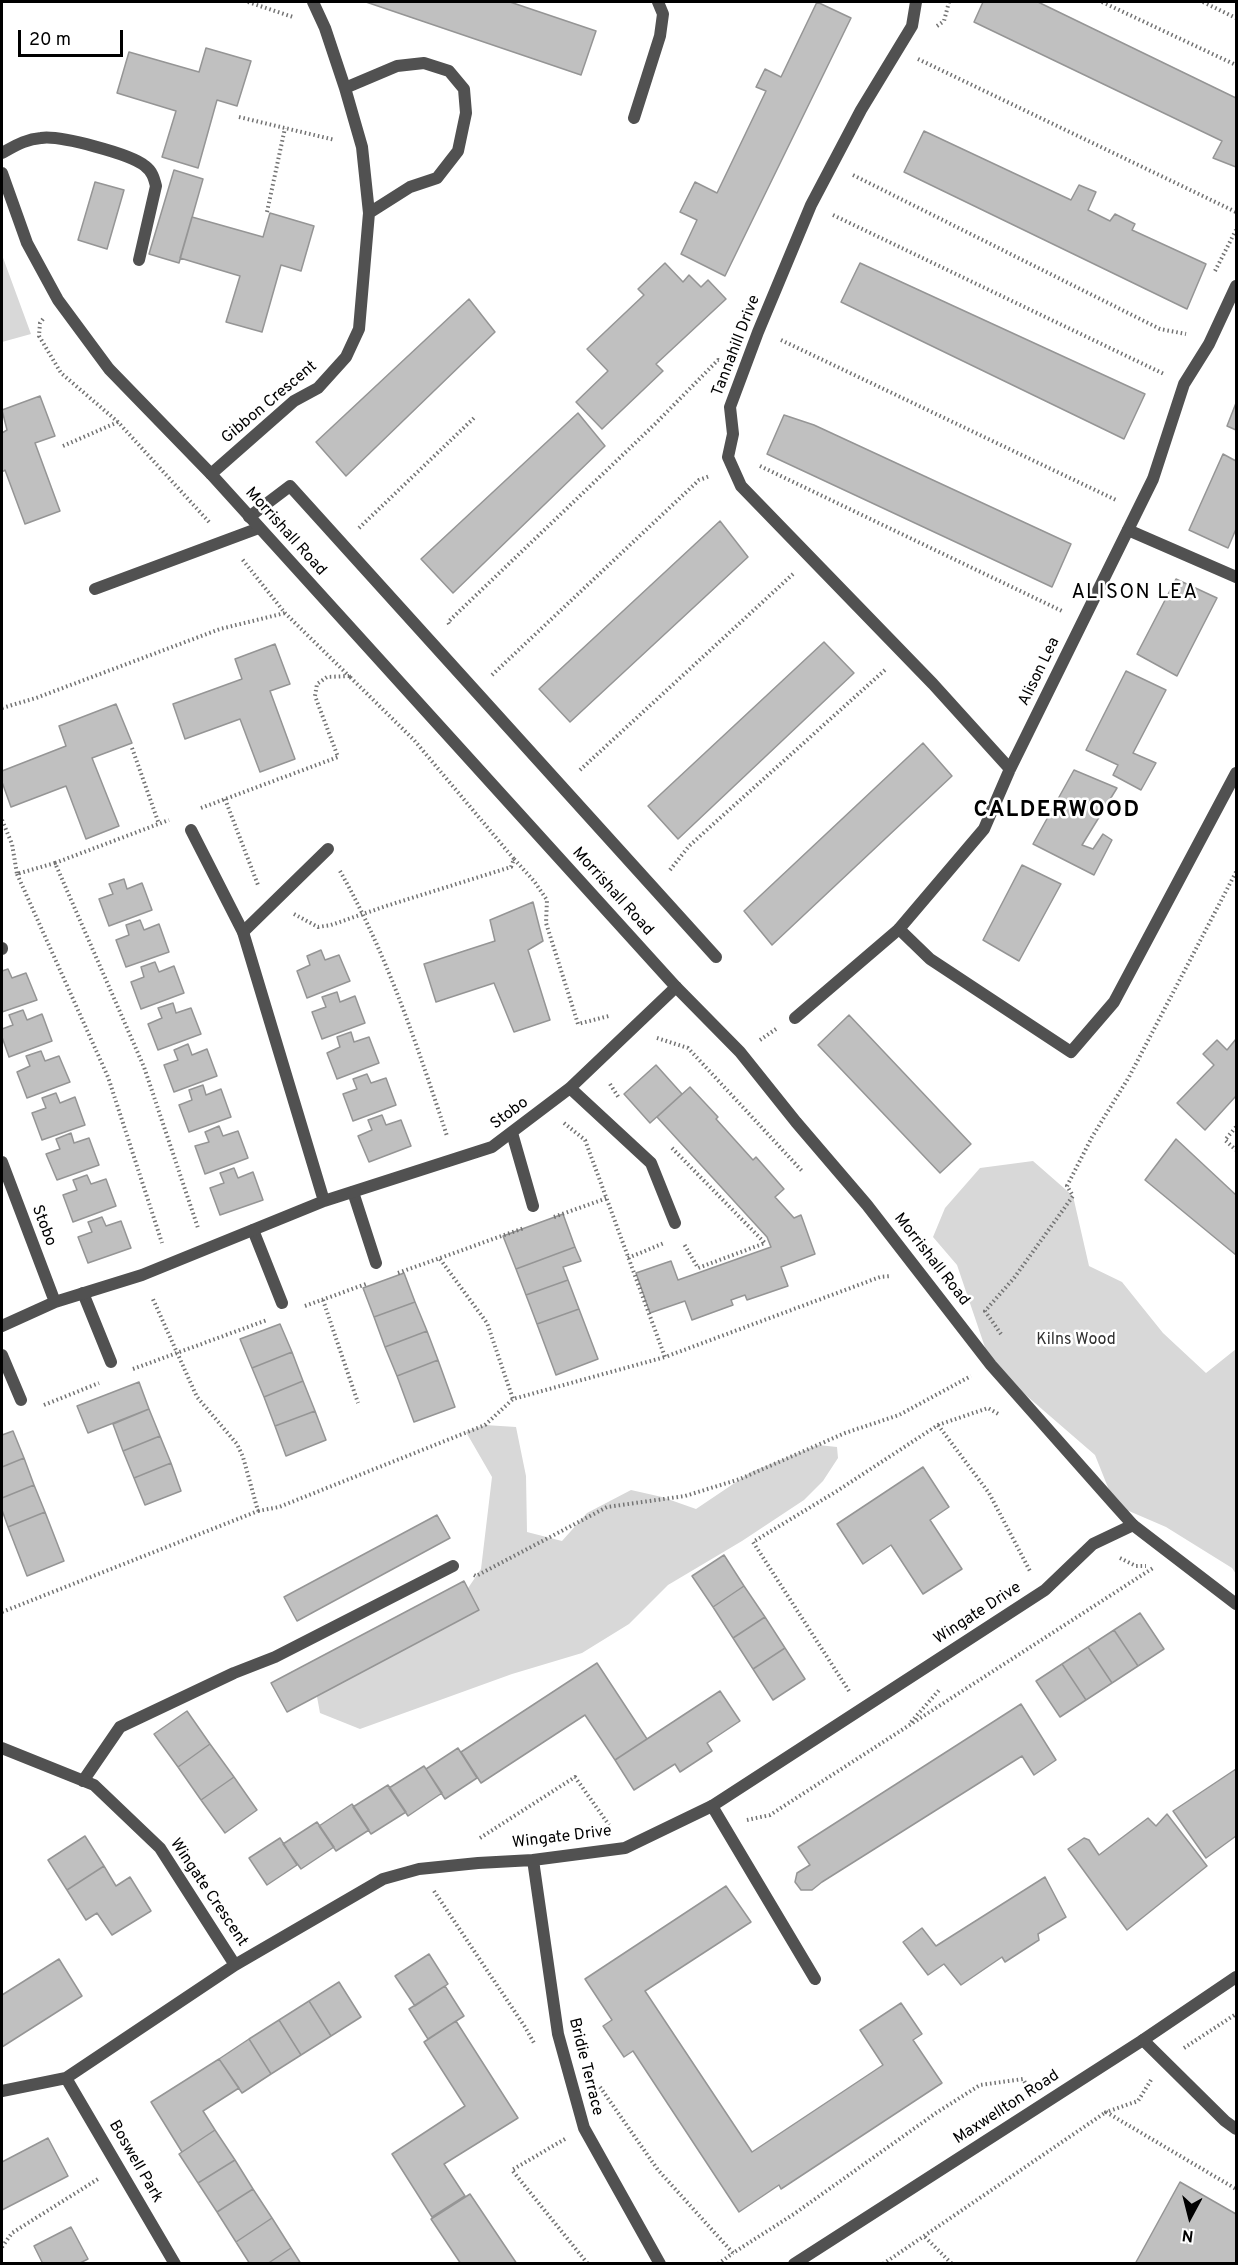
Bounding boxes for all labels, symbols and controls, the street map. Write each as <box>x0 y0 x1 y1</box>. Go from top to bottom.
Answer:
scale bar <box>21 18 126 56</box>
text: 20 m <box>29 29 71 52</box>
street label: Tannahill Drive <box>709 293 765 399</box>
street label: Gibbon Crescent <box>218 358 322 448</box>
street label: Morrishall Road <box>240 484 330 580</box>
district label: ALISON LEA <box>1071 582 1199 606</box>
street label: Alison Lea <box>1015 635 1065 709</box>
district label: CALDERWOOD <box>973 799 1141 825</box>
street label: Morrishall Road <box>567 844 657 940</box>
street label: Stobo <box>487 1094 533 1134</box>
street label: Stobo <box>26 1203 60 1249</box>
street label: Morrishall Road <box>889 1210 973 1310</box>
park label: Kilns Wood <box>1036 1331 1116 1351</box>
street label: Wingate Drive <box>931 1579 1025 1649</box>
street label: Wingate Drive <box>511 1822 613 1854</box>
street label: Wingate Crescent <box>165 1835 251 1951</box>
street label: Bridie Terrace <box>564 2016 606 2118</box>
street label: Maxwellton Road <box>951 2067 1063 2149</box>
street label: Boswell Park <box>104 2117 166 2207</box>
north arrow <box>1160 2187 1220 2247</box>
text: N <box>1181 2224 1195 2245</box>

